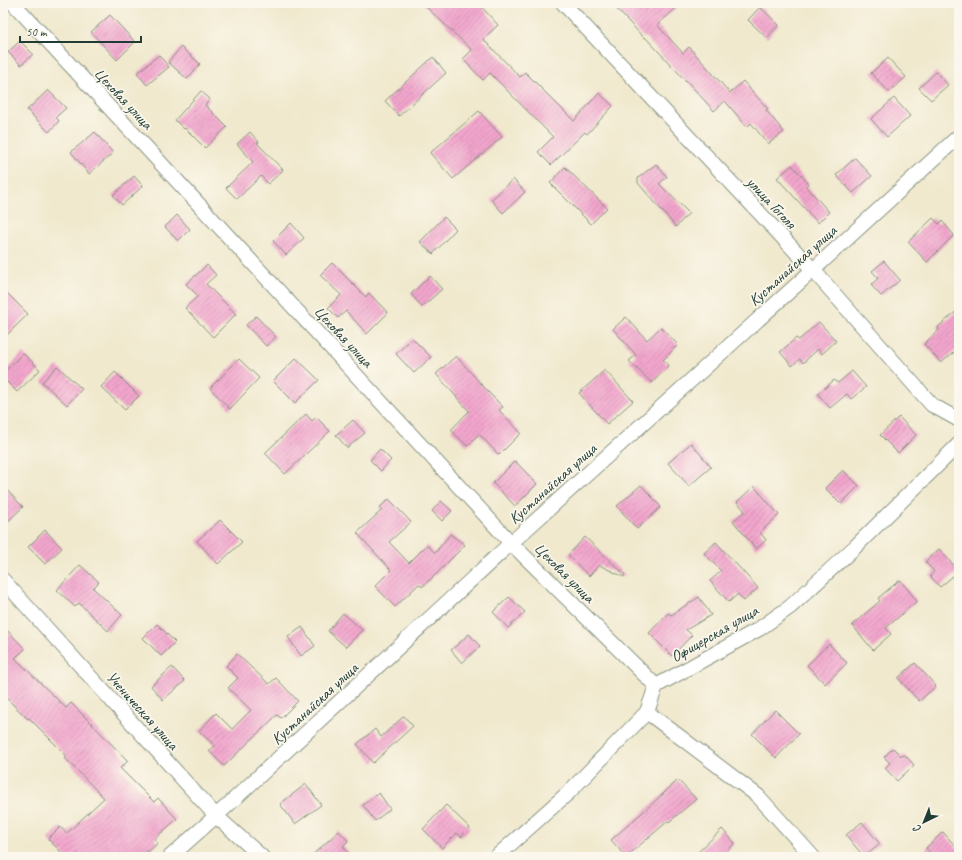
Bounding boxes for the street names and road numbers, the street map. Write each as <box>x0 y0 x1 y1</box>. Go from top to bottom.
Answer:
street label: Цеховая улица <box>90 64 158 135</box>
street label: улица Гоголя <box>741 172 801 234</box>
street label: Кустанайская улица <box>744 220 842 311</box>
street label: Цеховая улица <box>310 302 378 373</box>
street label: Кустанайская улица <box>504 438 602 529</box>
street label: Цеховая улица <box>530 538 599 608</box>
street label: Офицерская улица <box>667 600 763 667</box>
street label: Кустанайская улица <box>267 657 363 749</box>
street label: Ученическая улица <box>102 667 184 755</box>

